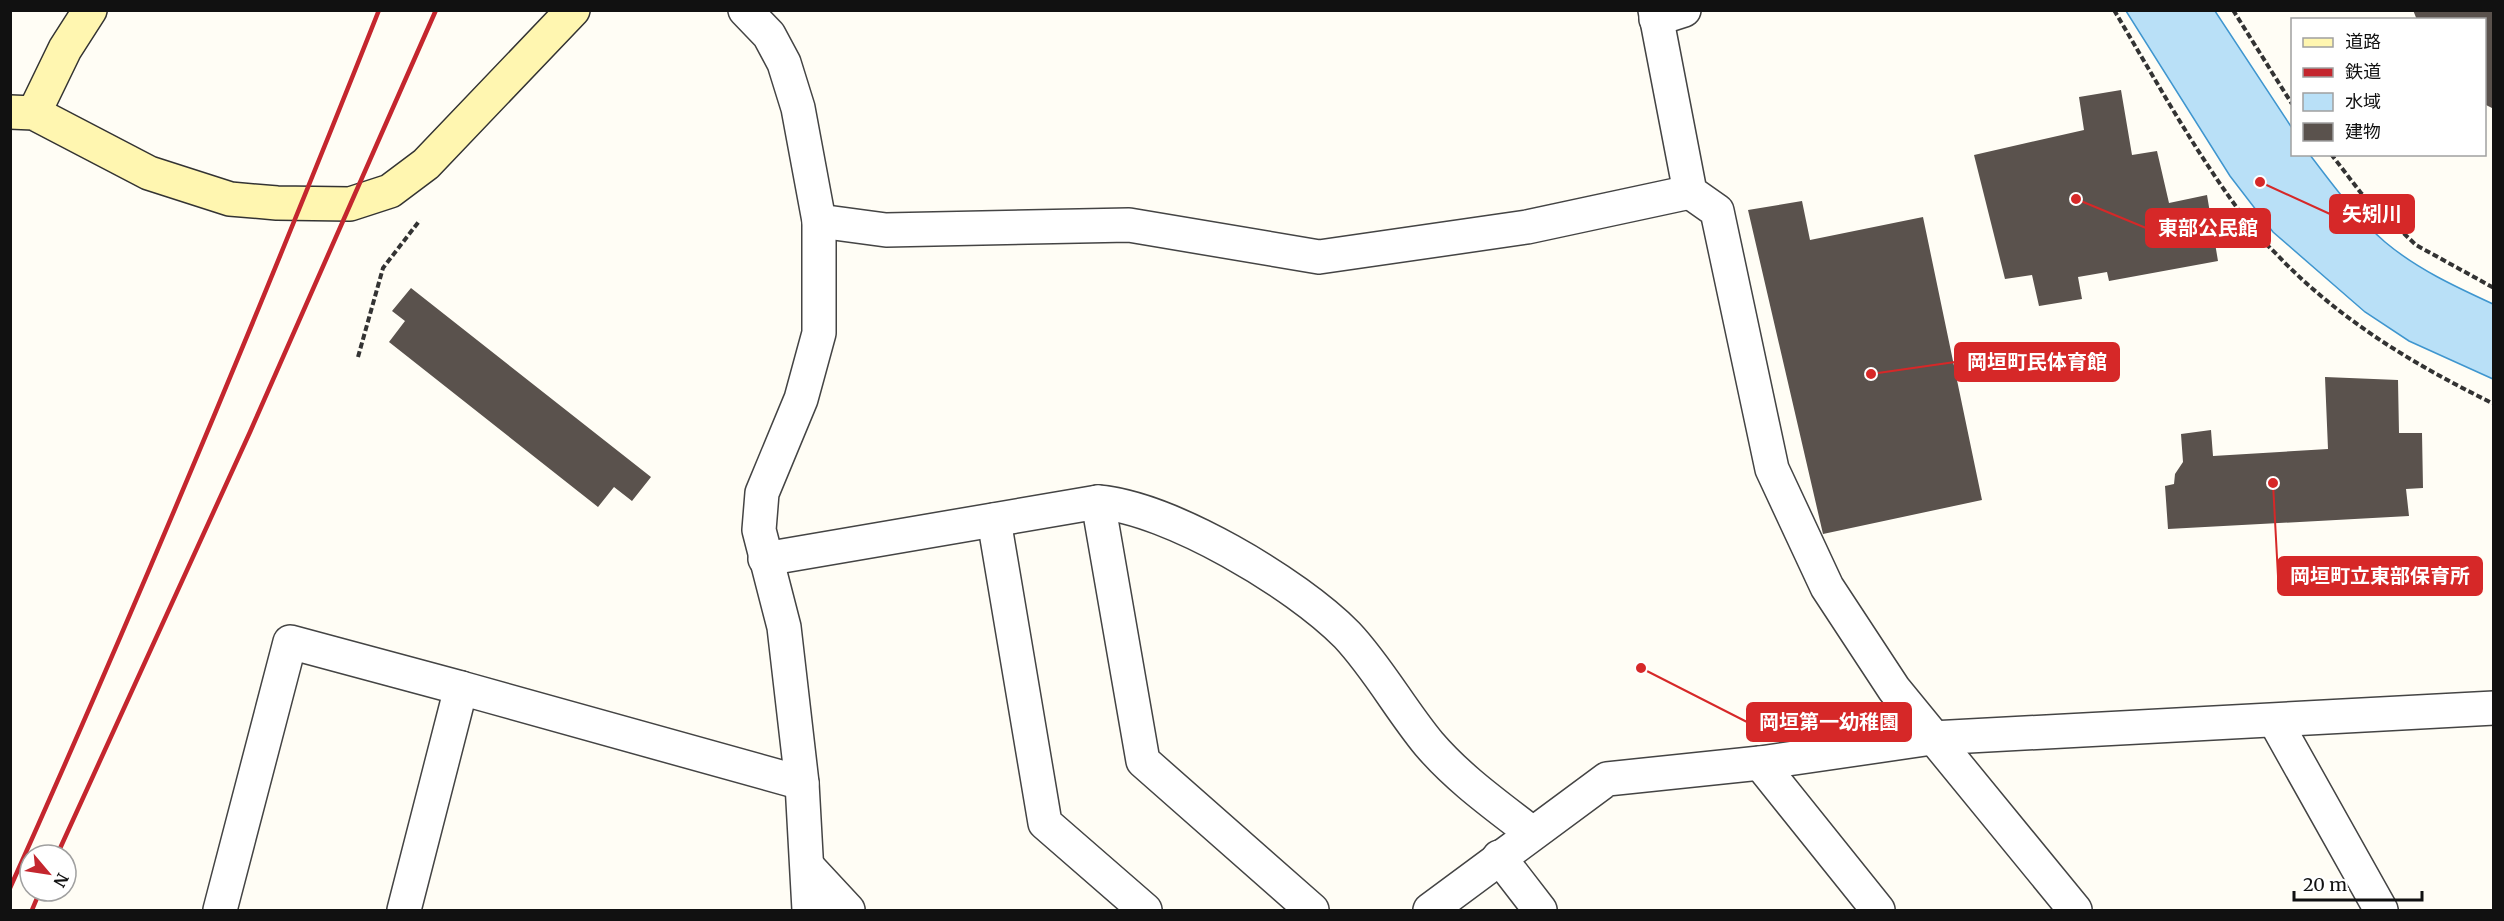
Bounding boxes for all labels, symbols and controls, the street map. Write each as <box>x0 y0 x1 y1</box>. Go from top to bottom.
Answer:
legend <box>2291 18 2486 156</box>
text: 道路 <box>2345 30 2381 53</box>
text: 鉄道 <box>2345 60 2381 83</box>
text: 水域 <box>2345 90 2381 113</box>
text: 建物 <box>2345 120 2381 143</box>
callout: 矢矧川 <box>2330 195 2414 233</box>
text: 矢矧川 <box>2342 201 2402 226</box>
callout: 東部公民館 <box>2146 209 2270 247</box>
text: 東部公民館 <box>2158 215 2258 240</box>
callout: 岡垣町民体育館 <box>1955 343 2119 381</box>
text: 岡垣町民体育館 <box>1967 349 2107 374</box>
callout: 岡垣町立東部保育所 <box>2278 557 2482 595</box>
text: 岡垣町立東部保育所 <box>2290 563 2470 588</box>
callout: 岡垣第一幼稚園 <box>1747 703 1911 741</box>
text: 岡垣第一幼稚園 <box>1759 709 1899 734</box>
north arrow <box>18 843 78 903</box>
scale bar <box>2294 864 2422 902</box>
text: N <box>49 870 73 891</box>
text: 20 m <box>2303 873 2347 896</box>

